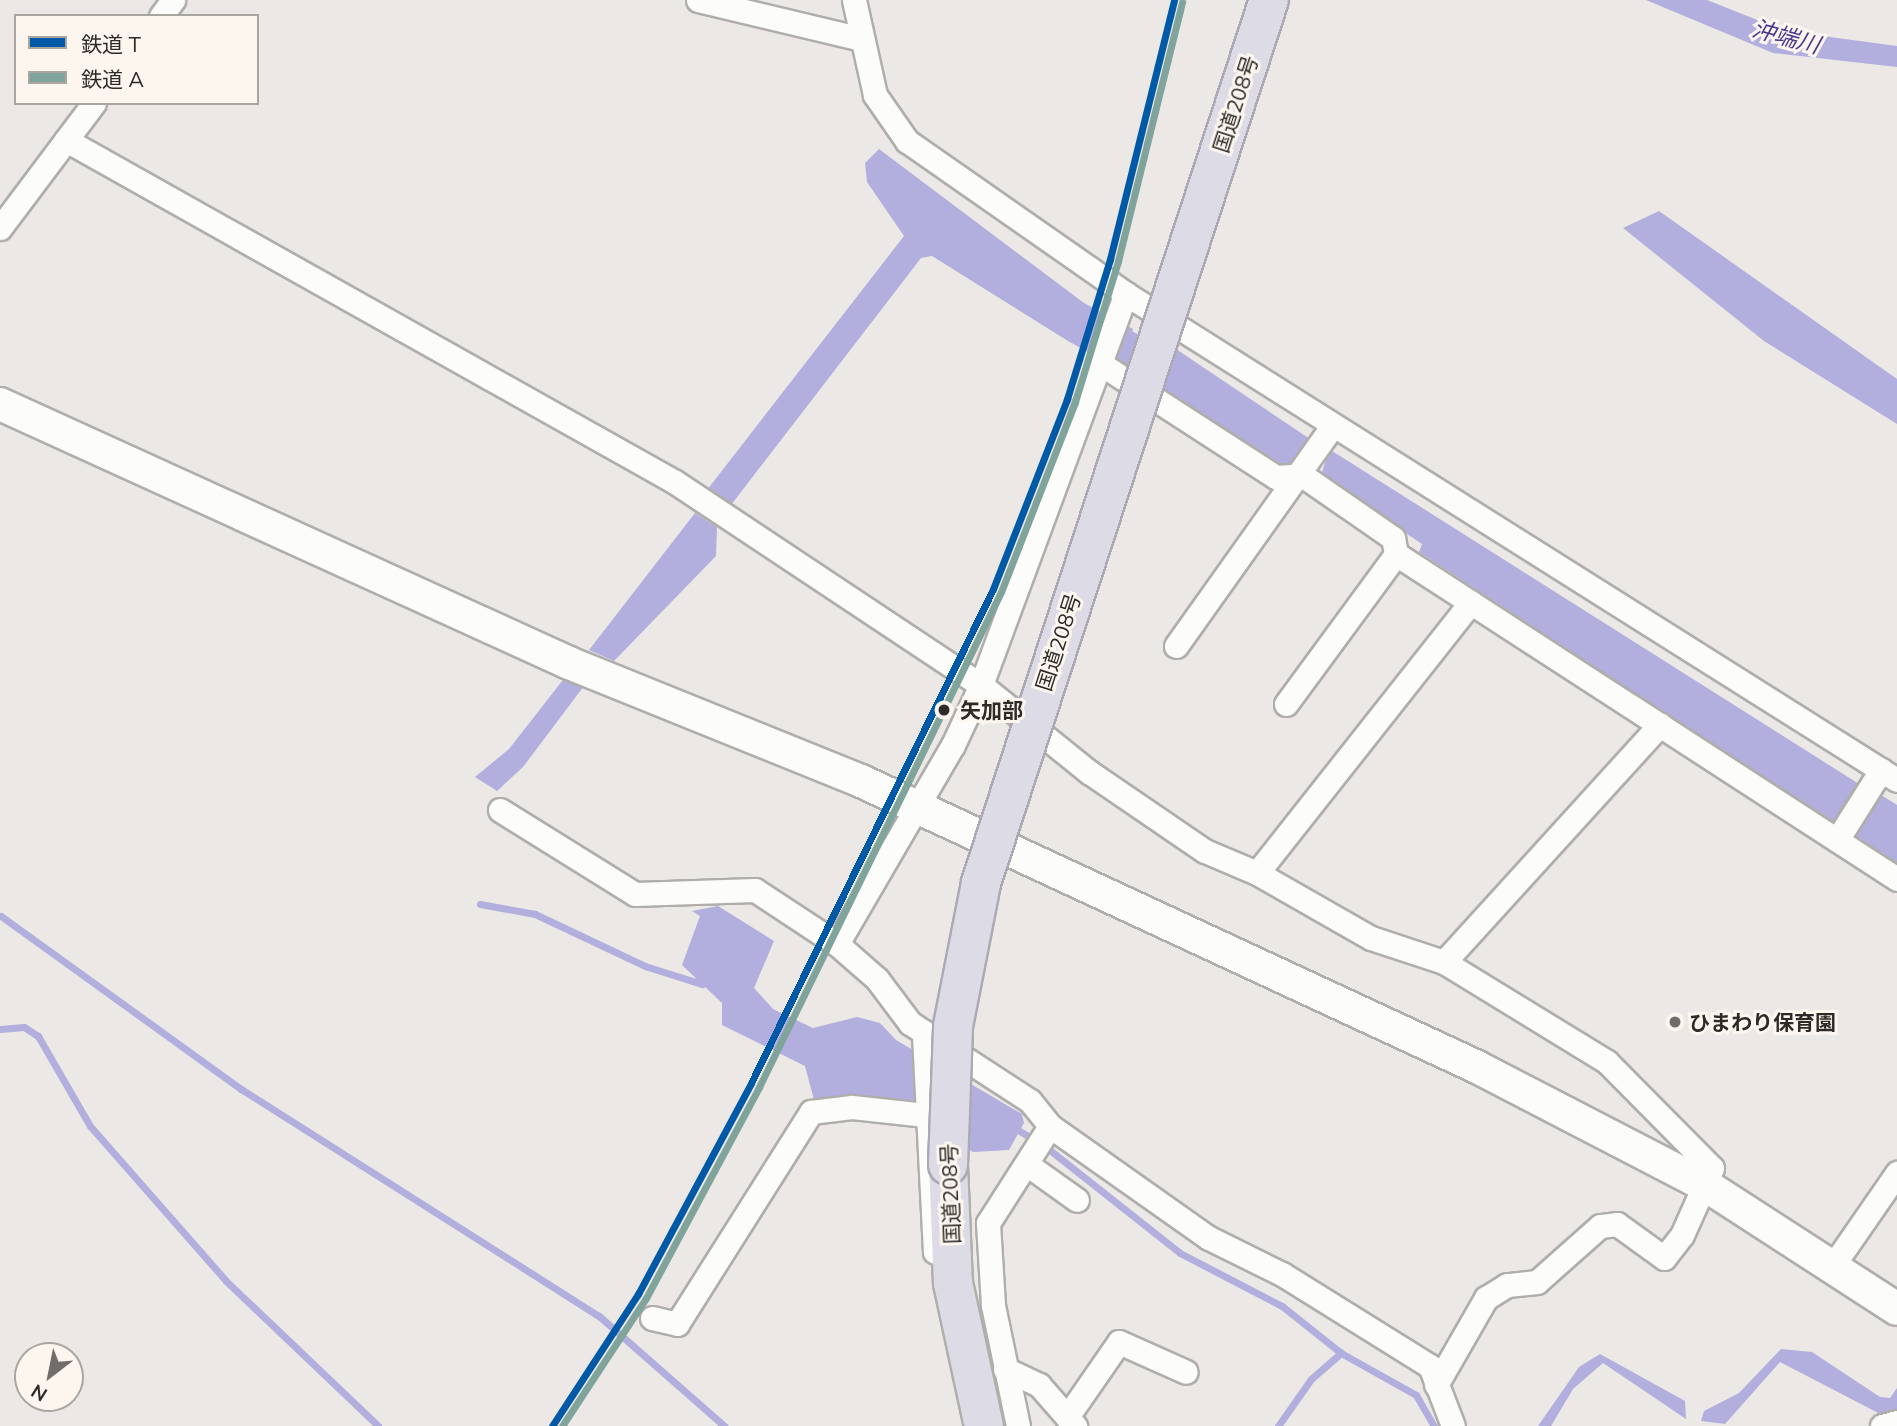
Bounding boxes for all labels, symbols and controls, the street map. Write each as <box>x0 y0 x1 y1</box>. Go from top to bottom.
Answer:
legend <box>14 14 259 105</box>
water label: 沖端川 <box>1749 15 1823 59</box>
text: 鉄道 T <box>81 31 141 57</box>
street label: 国道208号 <box>1207 52 1263 156</box>
text: 鉄道 A <box>81 66 144 92</box>
street label: 国道208号 <box>1030 590 1086 694</box>
place label: 矢加部 <box>960 697 1023 723</box>
marker: 矢加部 <box>934 700 954 720</box>
place label: ひまわり保育園 <box>1689 1009 1836 1035</box>
marker: ひまわり保育園 <box>1667 1014 1683 1030</box>
street label: 国道208号 <box>936 1143 964 1245</box>
north arrow <box>14 1342 84 1412</box>
text: N <box>26 1379 51 1407</box>

